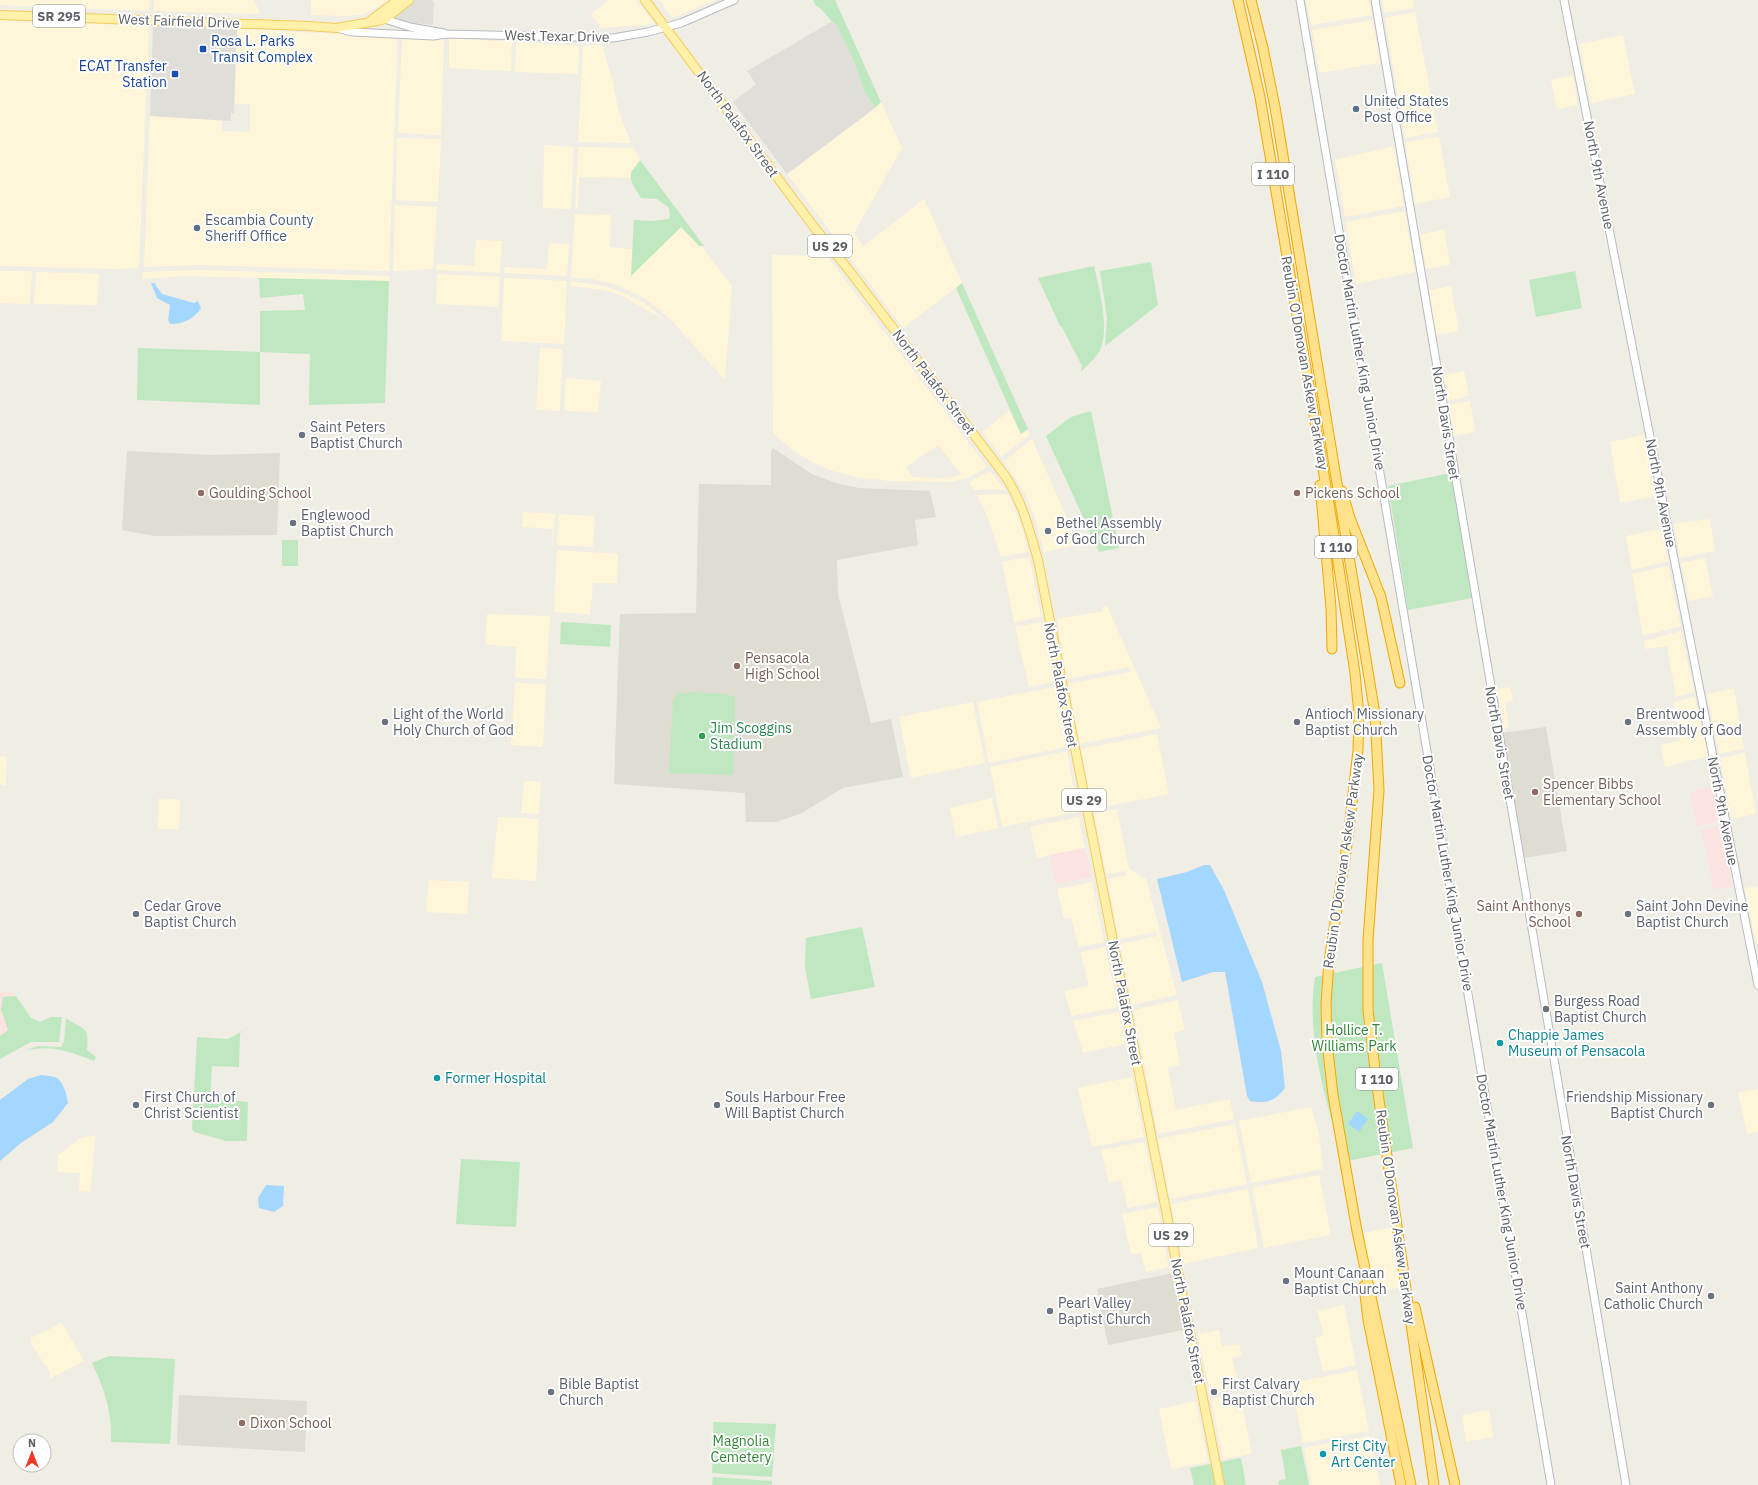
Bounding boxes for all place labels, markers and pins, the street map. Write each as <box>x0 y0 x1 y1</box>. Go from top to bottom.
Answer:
place label: Rosa L. Parks Transit Complex <box>211 32 313 66</box>
marker: Rosa L. Parks Transit Complex <box>198 44 208 54</box>
place label: ECAT Transfer Station <box>79 57 167 91</box>
marker: ECAT Transfer Station <box>170 69 180 79</box>
place label: United States Post Office <box>1364 92 1449 126</box>
marker: United States Post Office <box>1351 104 1361 114</box>
place label: Escambia County Sheriff Office <box>205 211 313 245</box>
marker: Escambia County Sheriff Office <box>192 223 202 233</box>
place label: Saint Peters Baptist Church <box>310 418 403 452</box>
marker: Saint Peters Baptist Church <box>297 430 307 440</box>
place label: Goulding School <box>209 484 311 502</box>
place label: Pickens School <box>1305 484 1400 502</box>
marker: Goulding School <box>196 488 206 498</box>
marker: Pickens School <box>1292 488 1302 498</box>
place label: Englewood Baptist Church <box>301 506 394 540</box>
place label: Bethel Assembly of God Church <box>1056 514 1162 548</box>
marker: Englewood Baptist Church <box>288 518 298 528</box>
marker: Bethel Assembly of God Church <box>1043 526 1053 536</box>
place label: Pensacola High School <box>745 649 820 683</box>
marker: Pensacola High School <box>732 661 742 671</box>
place label: Light of the World Holy Church of God <box>393 705 514 739</box>
place label: Antioch Missionary Baptist Church <box>1305 705 1424 739</box>
place label: Brentwood Assembly of God <box>1636 705 1742 739</box>
marker: Light of the World Holy Church of God <box>380 717 390 727</box>
marker: Antioch Missionary Baptist Church <box>1292 717 1302 727</box>
marker: Brentwood Assembly of God <box>1623 717 1633 727</box>
place label: Jim Scoggins Stadium <box>710 719 792 753</box>
marker: Jim Scoggins Stadium <box>697 731 707 741</box>
place label: Spencer Bibbs Elementary School <box>1543 775 1661 809</box>
marker: Spencer Bibbs Elementary School <box>1530 787 1540 797</box>
place label: Cedar Grove Baptist Church <box>144 897 237 931</box>
place label: Saint Anthonys School <box>1477 897 1571 931</box>
place label: Saint John Devine Baptist Church <box>1636 897 1749 931</box>
marker: Cedar Grove Baptist Church <box>131 909 141 919</box>
marker: Saint Anthonys School <box>1574 909 1584 919</box>
marker: Saint John Devine Baptist Church <box>1623 909 1633 919</box>
place label: Burgess Road Baptist Church <box>1554 992 1647 1026</box>
marker: Burgess Road Baptist Church <box>1541 1004 1551 1014</box>
place label: Chappie James Museum of Pensacola <box>1508 1026 1646 1060</box>
marker: Chappie James Museum of Pensacola <box>1495 1038 1505 1048</box>
place label: Former Hospital <box>445 1069 546 1087</box>
marker: Former Hospital <box>432 1073 442 1083</box>
place label: First Church of Christ Scientist <box>144 1088 239 1122</box>
place label: Souls Harbour Free Will Baptist Church <box>725 1088 846 1122</box>
place label: Friendship Missionary Baptist Church <box>1566 1088 1703 1122</box>
marker: First Church of Christ Scientist <box>131 1100 141 1110</box>
marker: Souls Harbour Free Will Baptist Church <box>712 1100 722 1110</box>
marker: Friendship Missionary Baptist Church <box>1706 1100 1716 1110</box>
place label: Mount Canaan Baptist Church <box>1294 1264 1387 1298</box>
marker: Mount Canaan Baptist Church <box>1281 1276 1291 1286</box>
place label: Saint Anthony Catholic Church <box>1604 1279 1703 1313</box>
marker: Saint Anthony Catholic Church <box>1706 1291 1716 1301</box>
place label: Pearl Valley Baptist Church <box>1058 1294 1151 1328</box>
marker: Pearl Valley Baptist Church <box>1045 1306 1055 1316</box>
place label: Bible Baptist Church <box>559 1375 639 1409</box>
place label: First Calvary Baptist Church <box>1222 1375 1315 1409</box>
marker: Bible Baptist Church <box>546 1387 556 1397</box>
marker: First Calvary Baptist Church <box>1209 1387 1219 1397</box>
place label: Dixon School <box>250 1414 332 1432</box>
marker: Dixon School <box>237 1418 247 1428</box>
place label: First City Art Center <box>1331 1437 1395 1471</box>
marker: First City Art Center <box>1318 1449 1328 1459</box>

